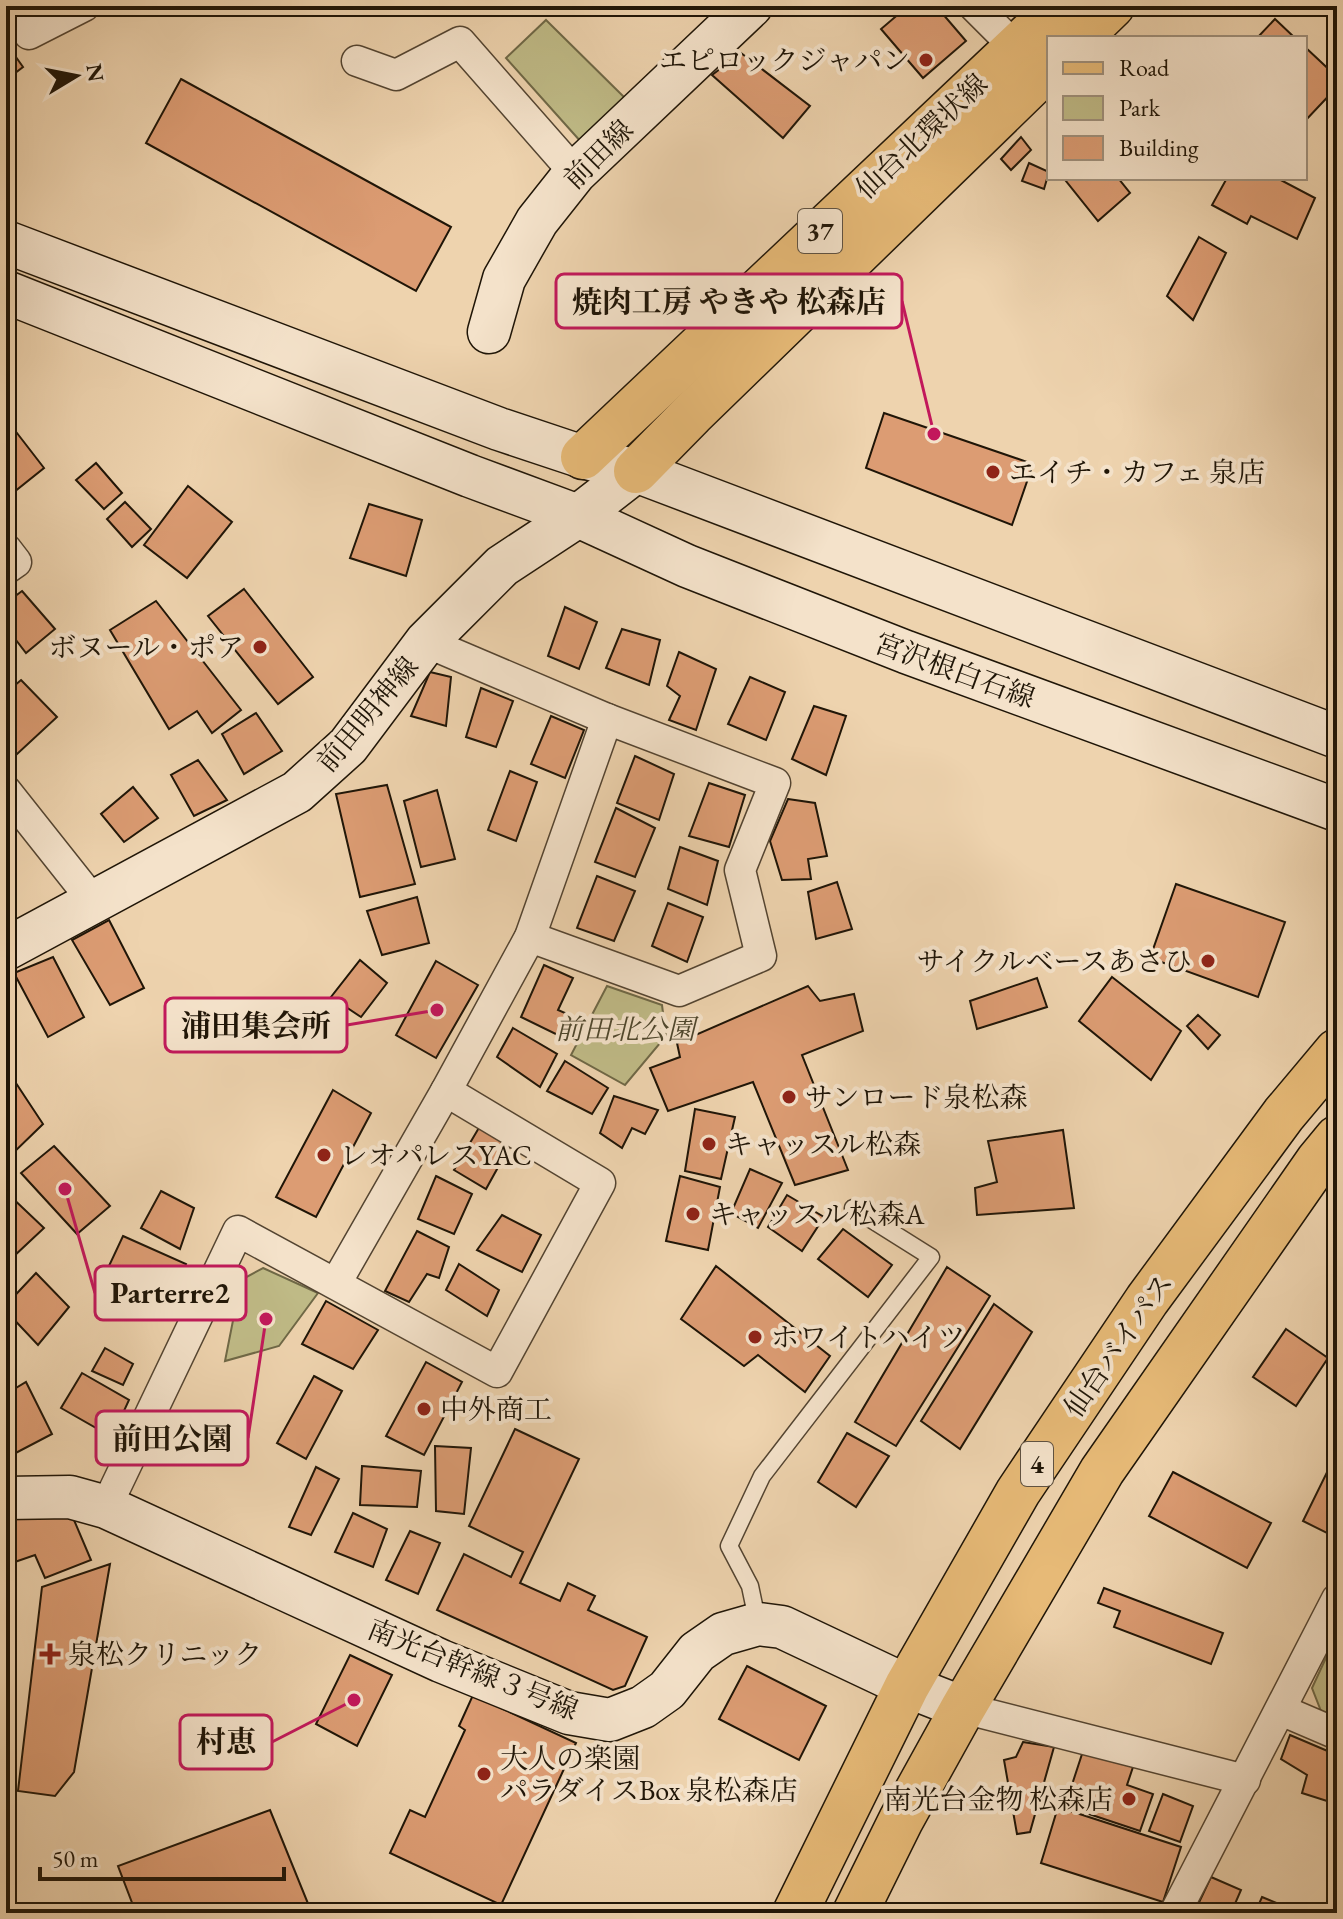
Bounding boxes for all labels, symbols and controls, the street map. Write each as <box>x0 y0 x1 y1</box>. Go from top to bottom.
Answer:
north arrow <box>36 36 116 116</box>
legend <box>1047 36 1307 180</box>
place label: エピロックジャパン <box>659 42 910 78</box>
marker: エピロックジャパン <box>917 51 935 69</box>
text: Road <box>1119 52 1170 83</box>
text: N <box>79 61 111 84</box>
street label: 仙台北環状線 <box>847 66 995 206</box>
text: Park <box>1119 92 1161 123</box>
street label: 前田線 <box>556 112 640 196</box>
text: Building <box>1119 132 1199 163</box>
road number: 37 <box>798 209 842 253</box>
callout: 焼肉工房 やきや 松森店 <box>556 274 902 328</box>
text: 焼肉工房 やきや 松森店 <box>572 282 886 321</box>
place label: エイチ・カフェ 泉店 <box>1009 454 1265 490</box>
marker: エイチ・カフェ 泉店 <box>984 463 1002 481</box>
street label: 宮沢根白石線 <box>870 624 1040 716</box>
place label: ボヌール・ポア <box>49 629 244 665</box>
marker: ボヌール・ポア <box>251 638 269 656</box>
street label: 前田明神線 <box>308 649 426 779</box>
place label: サイクルベースあさひ <box>917 943 1192 979</box>
marker: サイクルベースあさひ <box>1199 952 1217 970</box>
callout: 浦田集会所 <box>165 998 347 1052</box>
text: 浦田集会所 <box>181 1006 331 1045</box>
park label: 前田北公園 <box>555 1011 699 1047</box>
place label: サンロード泉松森 <box>805 1079 1028 1115</box>
marker: サンロード泉松森 <box>780 1088 798 1106</box>
place label: キャッスル松森 <box>725 1126 921 1162</box>
marker: キャッスル松森 <box>700 1135 718 1153</box>
place label: レオパレスYAC <box>340 1137 532 1173</box>
marker: レオパレスYAC <box>315 1146 333 1164</box>
place label: キャッスル松森A <box>709 1196 925 1232</box>
marker: キャッスル松森A <box>684 1205 702 1223</box>
callout: Parterre2 <box>95 1266 246 1320</box>
street label: 仙台バイパス <box>1055 1266 1181 1424</box>
text: Parterre2 <box>110 1273 230 1312</box>
place label: ホワイトハイツ <box>771 1319 966 1355</box>
marker: ホワイトハイツ <box>746 1328 764 1346</box>
place label: 中外商工 <box>440 1391 552 1427</box>
marker: 中外商工 <box>415 1400 433 1418</box>
callout: 前田公園 <box>96 1411 248 1465</box>
text: 前田公園 <box>112 1419 232 1458</box>
road number: 4 <box>1021 1442 1053 1486</box>
street label: 南光台幹線３号線 <box>362 1610 584 1728</box>
place label: 泉松クリニック <box>68 1636 262 1672</box>
marker: 泉松クリニック <box>39 1643 61 1665</box>
callout: 村恵 <box>180 1715 272 1769</box>
text: 村恵 <box>196 1722 256 1761</box>
place label: 大人の楽園 パラダイスBox 泉松森店 <box>500 1740 798 1808</box>
marker: 大人の楽園 パラダイスBox 泉松森店 <box>475 1765 493 1783</box>
place label: 南光台金物 松森店 <box>883 1781 1113 1817</box>
marker: 南光台金物 松森店 <box>1120 1790 1138 1808</box>
scale bar <box>40 1831 284 1881</box>
text: 50 m <box>52 1843 99 1874</box>

